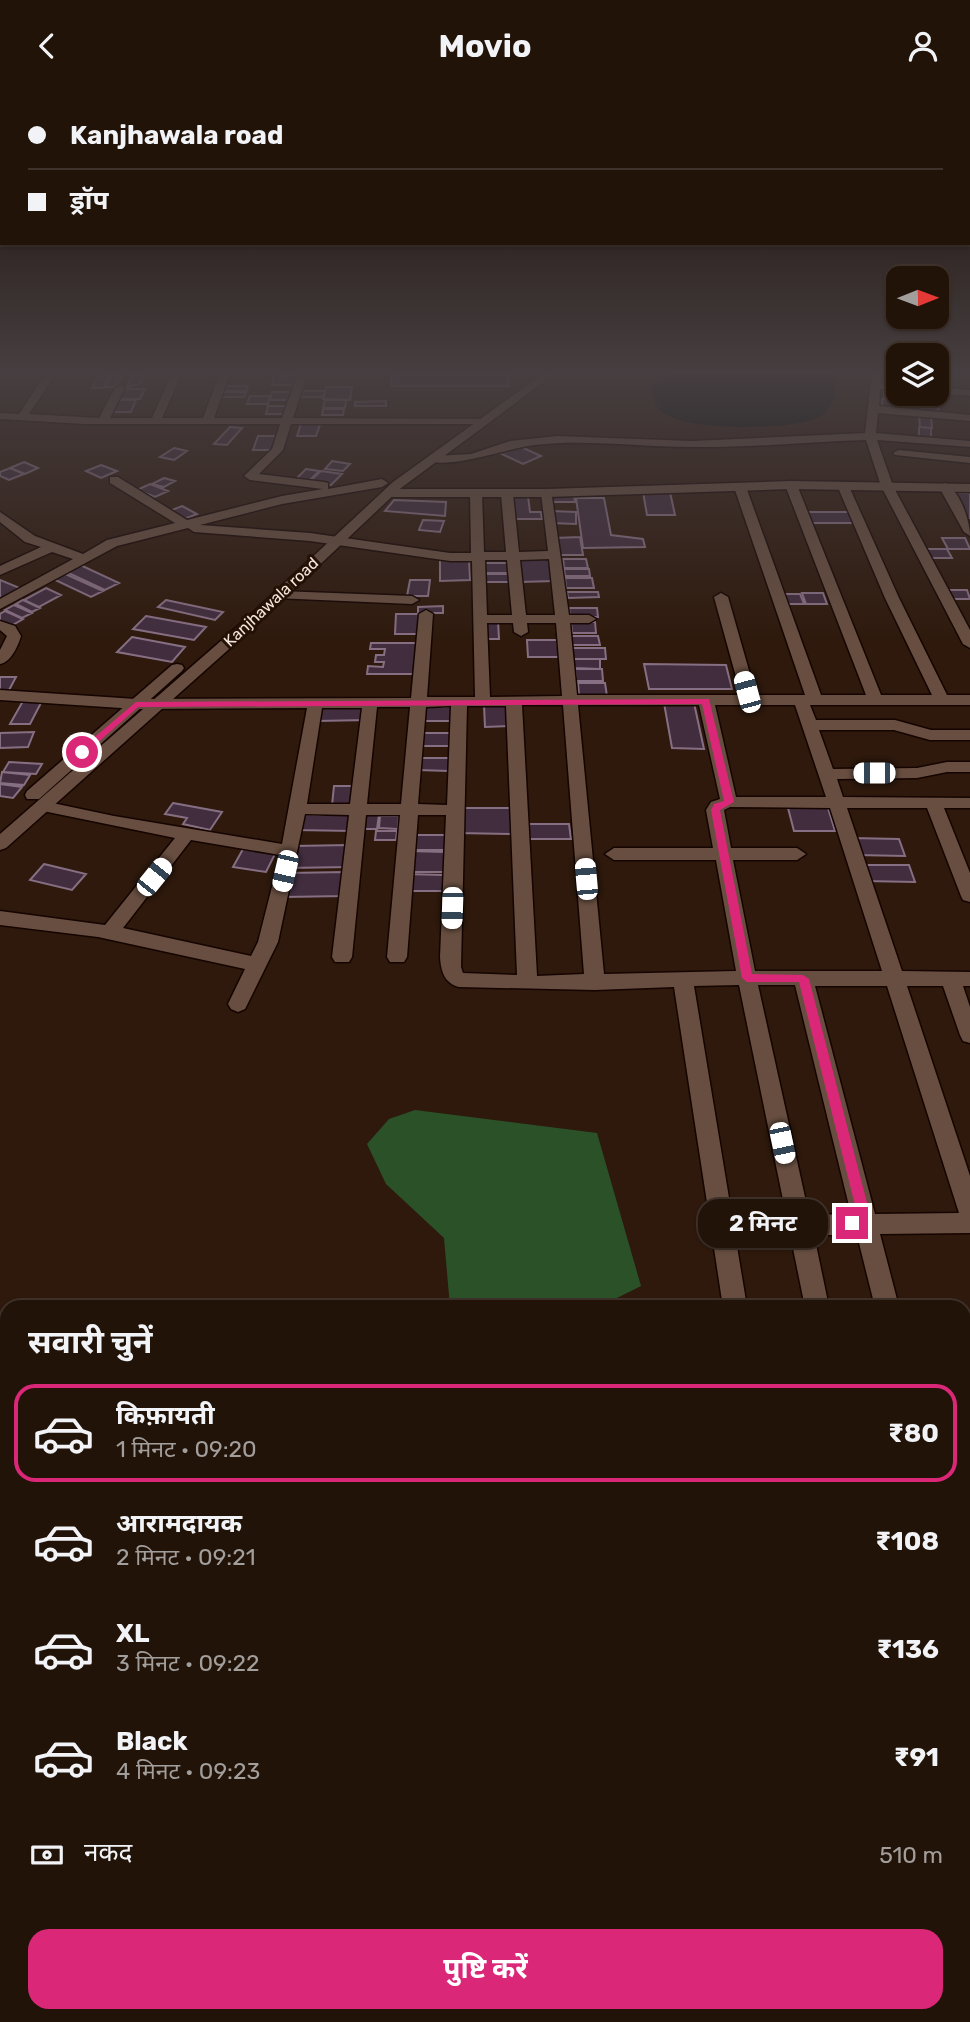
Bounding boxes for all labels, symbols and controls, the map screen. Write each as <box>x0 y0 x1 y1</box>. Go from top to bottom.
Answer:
icon: back <box>28 27 66 65</box>
text: Movio <box>438 27 532 65</box>
icon: person <box>904 27 942 65</box>
text: Kanjhawala road <box>70 120 283 151</box>
text: ड्रॉप <box>70 185 108 216</box>
north arrow <box>886 266 948 329</box>
map controls <box>886 266 949 406</box>
button: layers <box>886 343 949 406</box>
street label: Kanjhawala road <box>220 553 322 651</box>
car <box>732 669 763 715</box>
route start <box>66 736 98 768</box>
car <box>854 763 896 784</box>
car <box>271 848 300 894</box>
car <box>133 854 176 900</box>
car <box>574 857 599 901</box>
car <box>441 887 464 929</box>
car <box>768 1120 797 1166</box>
callout: 2 मिनट <box>698 1199 828 1247</box>
route end <box>836 1207 868 1239</box>
text: 2 मिनट <box>729 1209 797 1237</box>
text: सवारी चुनें <box>28 1323 153 1361</box>
text: किफ़ायती <box>116 1400 215 1431</box>
icon: car <box>32 1402 95 1465</box>
text: ₹80 <box>888 1418 939 1449</box>
text: 1 मिनट · 09:20 <box>116 1435 257 1463</box>
text: आरामदायक <box>116 1508 242 1539</box>
icon: car <box>32 1510 95 1573</box>
text: ₹108 <box>875 1526 939 1557</box>
text: 2 मिनट · 09:21 <box>116 1543 256 1571</box>
icon: car <box>32 1618 95 1681</box>
text: XL <box>116 1618 149 1649</box>
text: ₹136 <box>876 1634 939 1665</box>
text: 3 मिनट · 09:22 <box>116 1649 260 1677</box>
icon: car <box>32 1726 95 1789</box>
text: Black <box>116 1726 188 1757</box>
text: ₹91 <box>894 1742 939 1773</box>
text: 4 मिनट · 09:23 <box>116 1757 260 1785</box>
icon: cash <box>28 1836 66 1874</box>
text: नकद <box>84 1837 132 1868</box>
text: 510 m <box>879 1841 943 1869</box>
button: पुष्टि करें <box>28 1929 943 2009</box>

